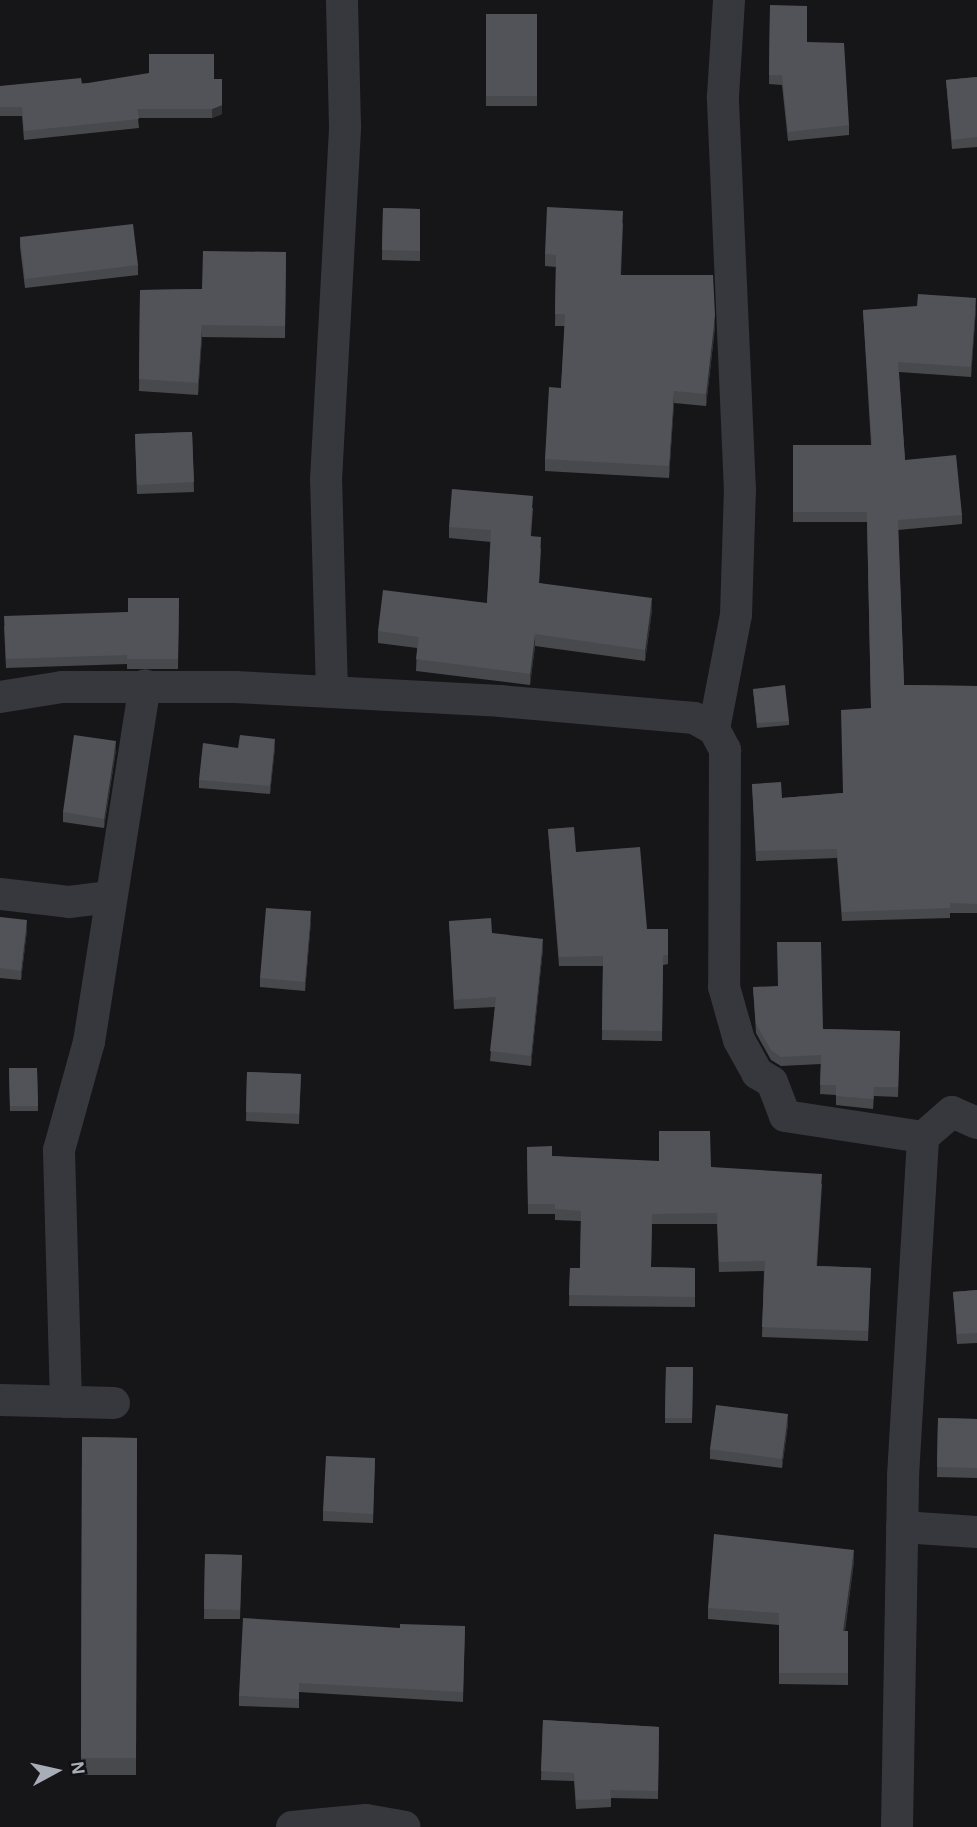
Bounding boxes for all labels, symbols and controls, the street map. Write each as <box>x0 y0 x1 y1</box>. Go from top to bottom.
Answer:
north arrow <box>21 1736 91 1806</box>
text: N <box>67 1760 88 1776</box>

